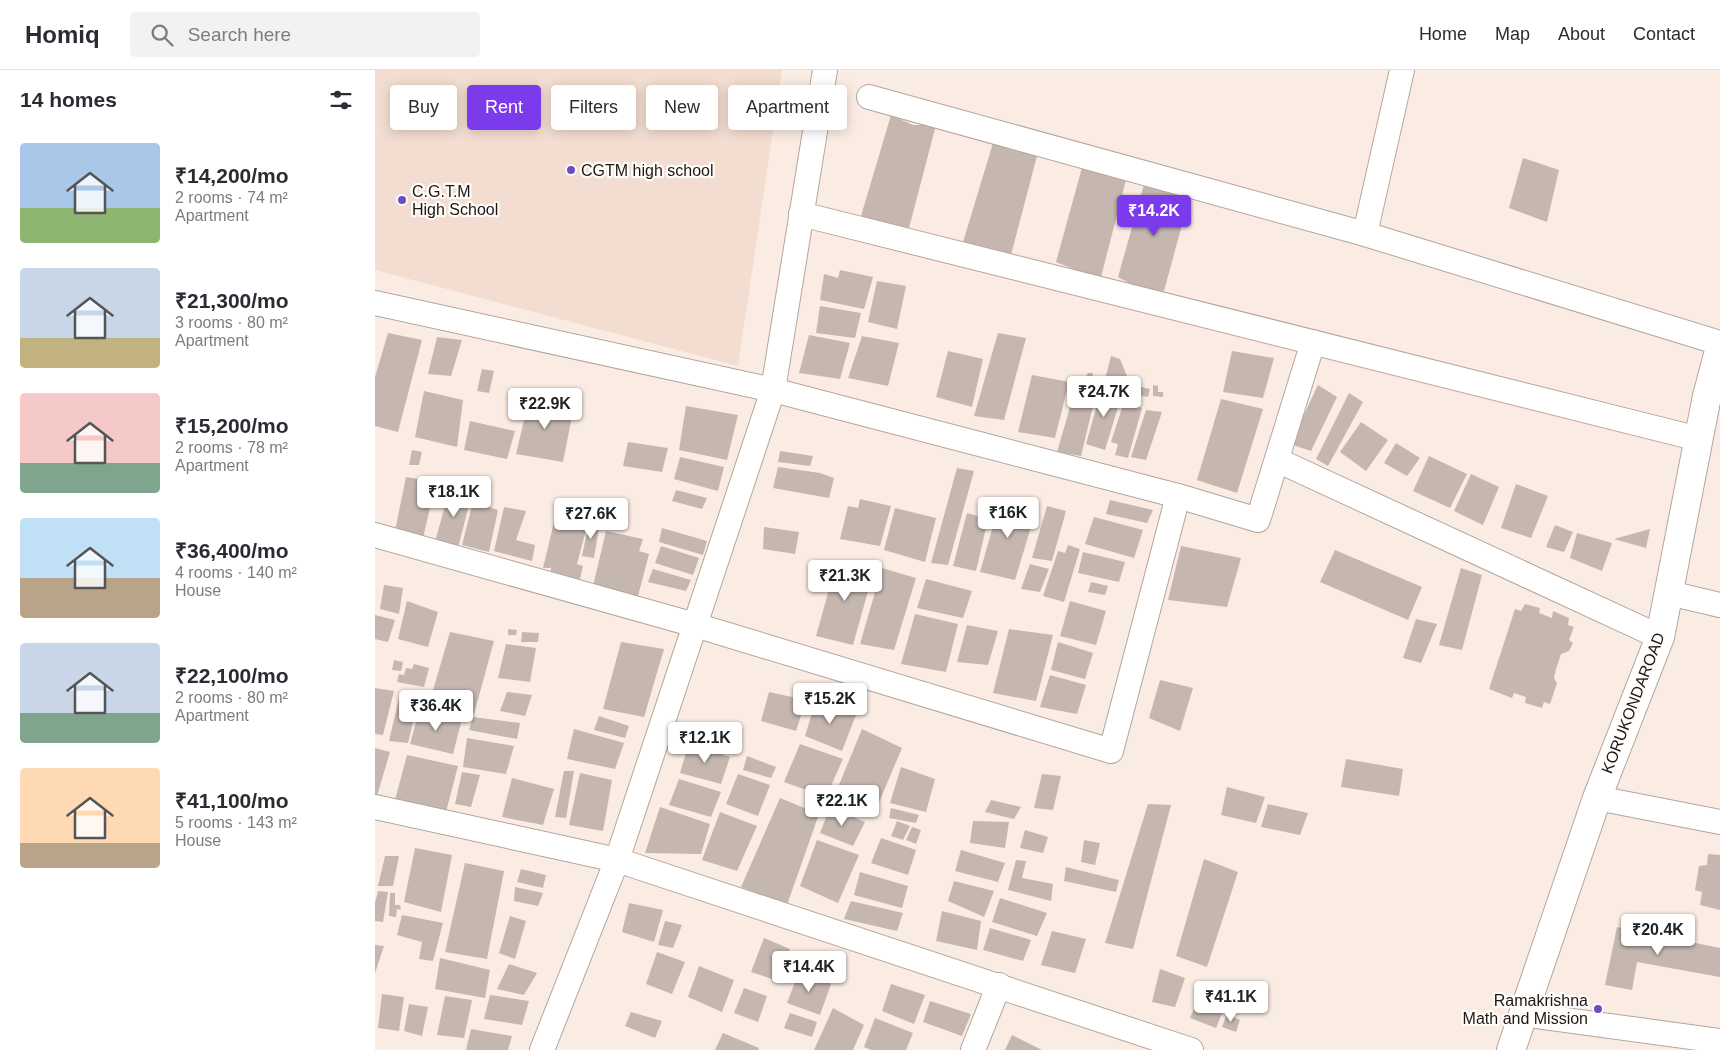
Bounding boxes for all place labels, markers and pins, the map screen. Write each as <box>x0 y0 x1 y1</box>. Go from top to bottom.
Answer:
place label: CGTM high school <box>581 162 714 179</box>
marker: CGTM high school <box>565 164 577 176</box>
place label: C.G.T.M High School <box>412 183 498 218</box>
marker: C.G.T.M High School <box>396 194 408 206</box>
pin: ₹14.2K <box>1113 194 1195 237</box>
pin: ₹24.7K <box>1063 376 1145 418</box>
pin: ₹22.9K <box>504 388 586 430</box>
pin: ₹18.1K <box>413 476 495 518</box>
pin: ₹16K <box>978 496 1038 539</box>
pin: ₹27.6K <box>550 498 632 540</box>
pin: ₹21.3K <box>804 560 886 602</box>
pin: ₹15.2K <box>789 682 871 725</box>
pin: ₹36.4K <box>395 690 477 732</box>
pin: ₹12.1K <box>664 722 746 764</box>
pin: ₹22.1K <box>801 784 883 827</box>
pin: ₹20.4K <box>1617 914 1699 956</box>
pin: ₹14.4K <box>768 950 850 993</box>
pin: ₹41.1K <box>1190 980 1272 1023</box>
place label: Ramakrishna Math and Mission <box>1463 992 1588 1027</box>
marker: Ramakrishna Math and Mission <box>1592 1003 1604 1015</box>

